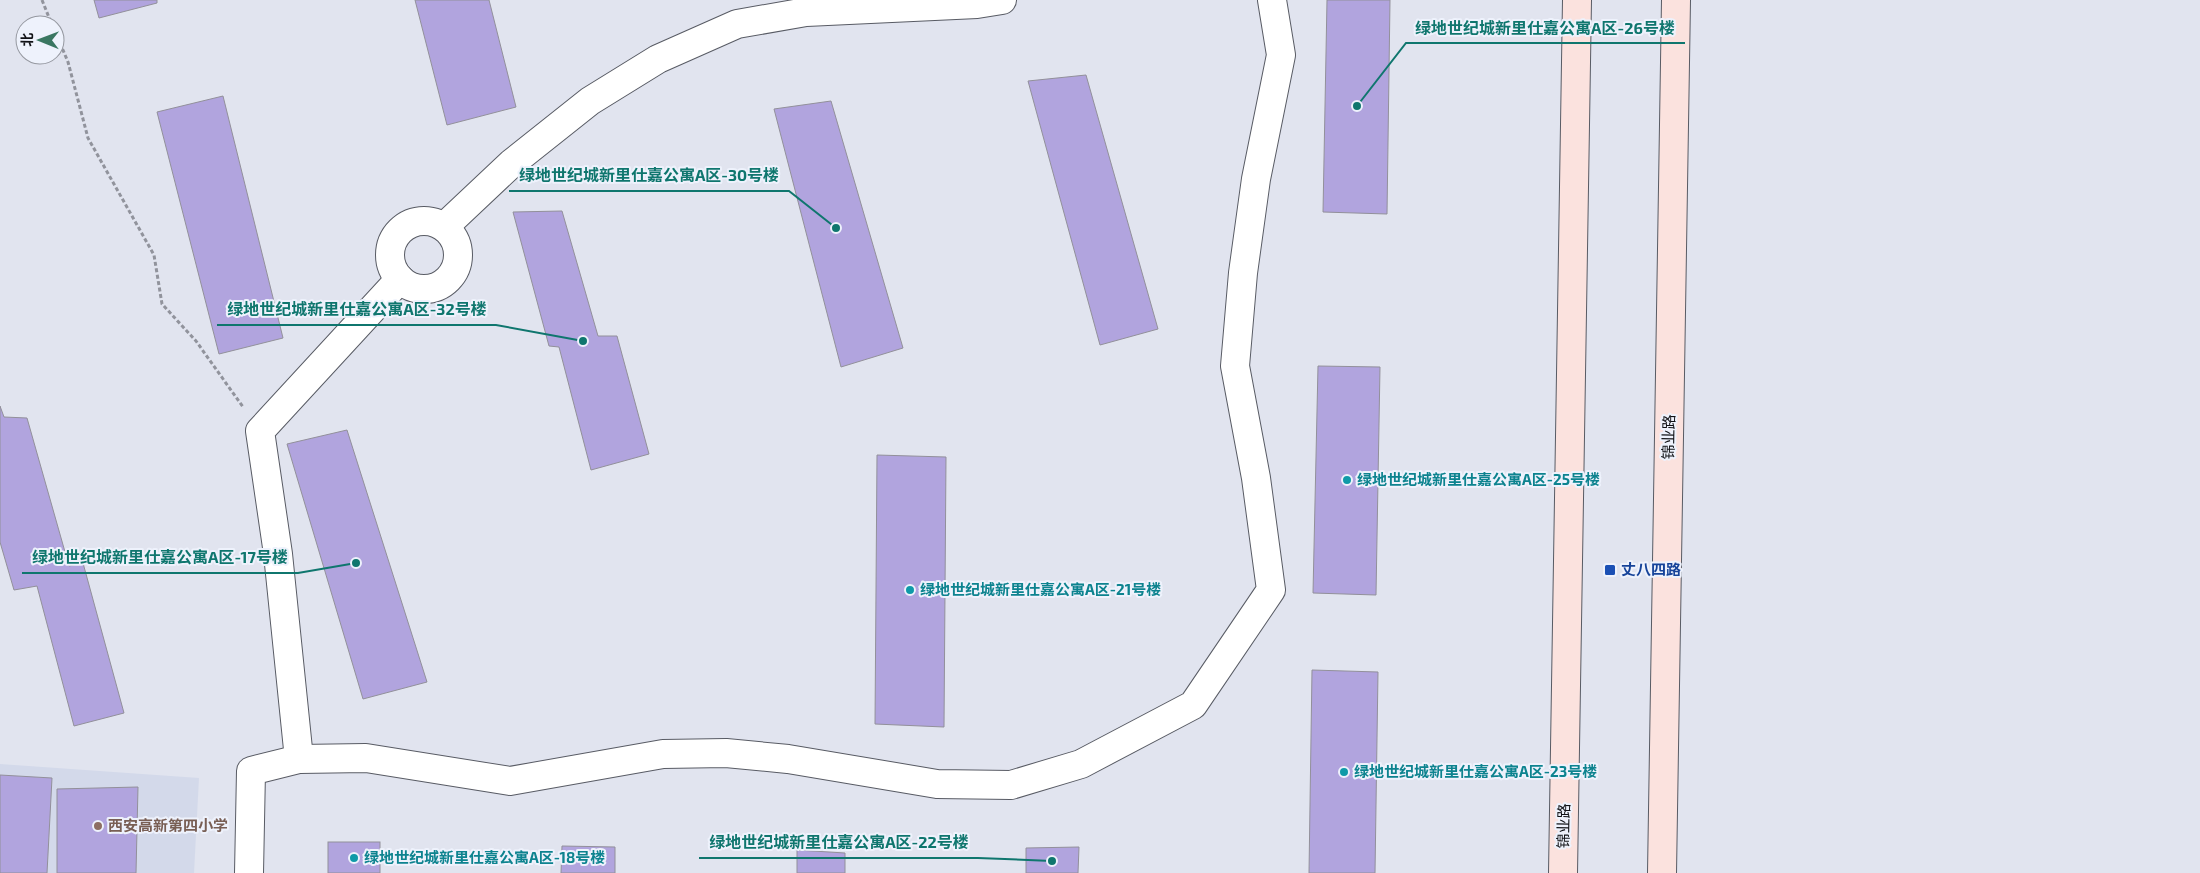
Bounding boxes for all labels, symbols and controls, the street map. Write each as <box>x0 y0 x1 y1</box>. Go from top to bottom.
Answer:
callout: 绿地世纪城新里仕嘉公寓A区-26号楼 <box>1406 12 1685 43</box>
north arrow <box>15 15 65 65</box>
text: 绿地世纪城新里仕嘉公寓A区-26号楼 <box>1415 18 1675 37</box>
text: 北 <box>18 33 35 47</box>
callout: 绿地世纪城新里仕嘉公寓A区-30号楼 <box>509 160 789 191</box>
text: 绿地世纪城新里仕嘉公寓A区-30号楼 <box>519 165 779 184</box>
callout: 绿地世纪城新里仕嘉公寓A区-32号楼 <box>217 294 496 325</box>
text: 绿地世纪城新里仕嘉公寓A区-32号楼 <box>227 299 487 318</box>
street label: 锦业路 <box>1659 414 1677 460</box>
place label: 绿地世纪城新里仕嘉公寓A区-25号楼 <box>1357 470 1600 488</box>
marker: 绿地世纪城新里仕嘉公寓A区-25号楼 <box>1341 474 1353 486</box>
callout: 绿地世纪城新里仕嘉公寓A区-17号楼 <box>22 542 298 573</box>
text: 绿地世纪城新里仕嘉公寓A区-17号楼 <box>32 547 288 566</box>
place label: 丈八四路 <box>1621 560 1681 578</box>
marker: 丈八四路 <box>1603 563 1617 577</box>
place label: 绿地世纪城新里仕嘉公寓A区-21号楼 <box>920 580 1161 598</box>
marker: 绿地世纪城新里仕嘉公寓A区-21号楼 <box>904 584 916 596</box>
place label: 绿地世纪城新里仕嘉公寓A区-23号楼 <box>1354 762 1597 780</box>
marker: 绿地世纪城新里仕嘉公寓A区-23号楼 <box>1338 766 1350 778</box>
street label: 锦业路 <box>1554 803 1572 849</box>
place label: 西安高新第四小学 <box>108 816 228 834</box>
marker: 西安高新第四小学 <box>92 820 104 832</box>
callout: 绿地世纪城新里仕嘉公寓A区-22号楼 <box>699 827 978 858</box>
text: 绿地世纪城新里仕嘉公寓A区-22号楼 <box>709 832 969 851</box>
place label: 绿地世纪城新里仕嘉公寓A区-18号楼 <box>364 848 605 866</box>
marker: 绿地世纪城新里仕嘉公寓A区-18号楼 <box>348 852 360 864</box>

